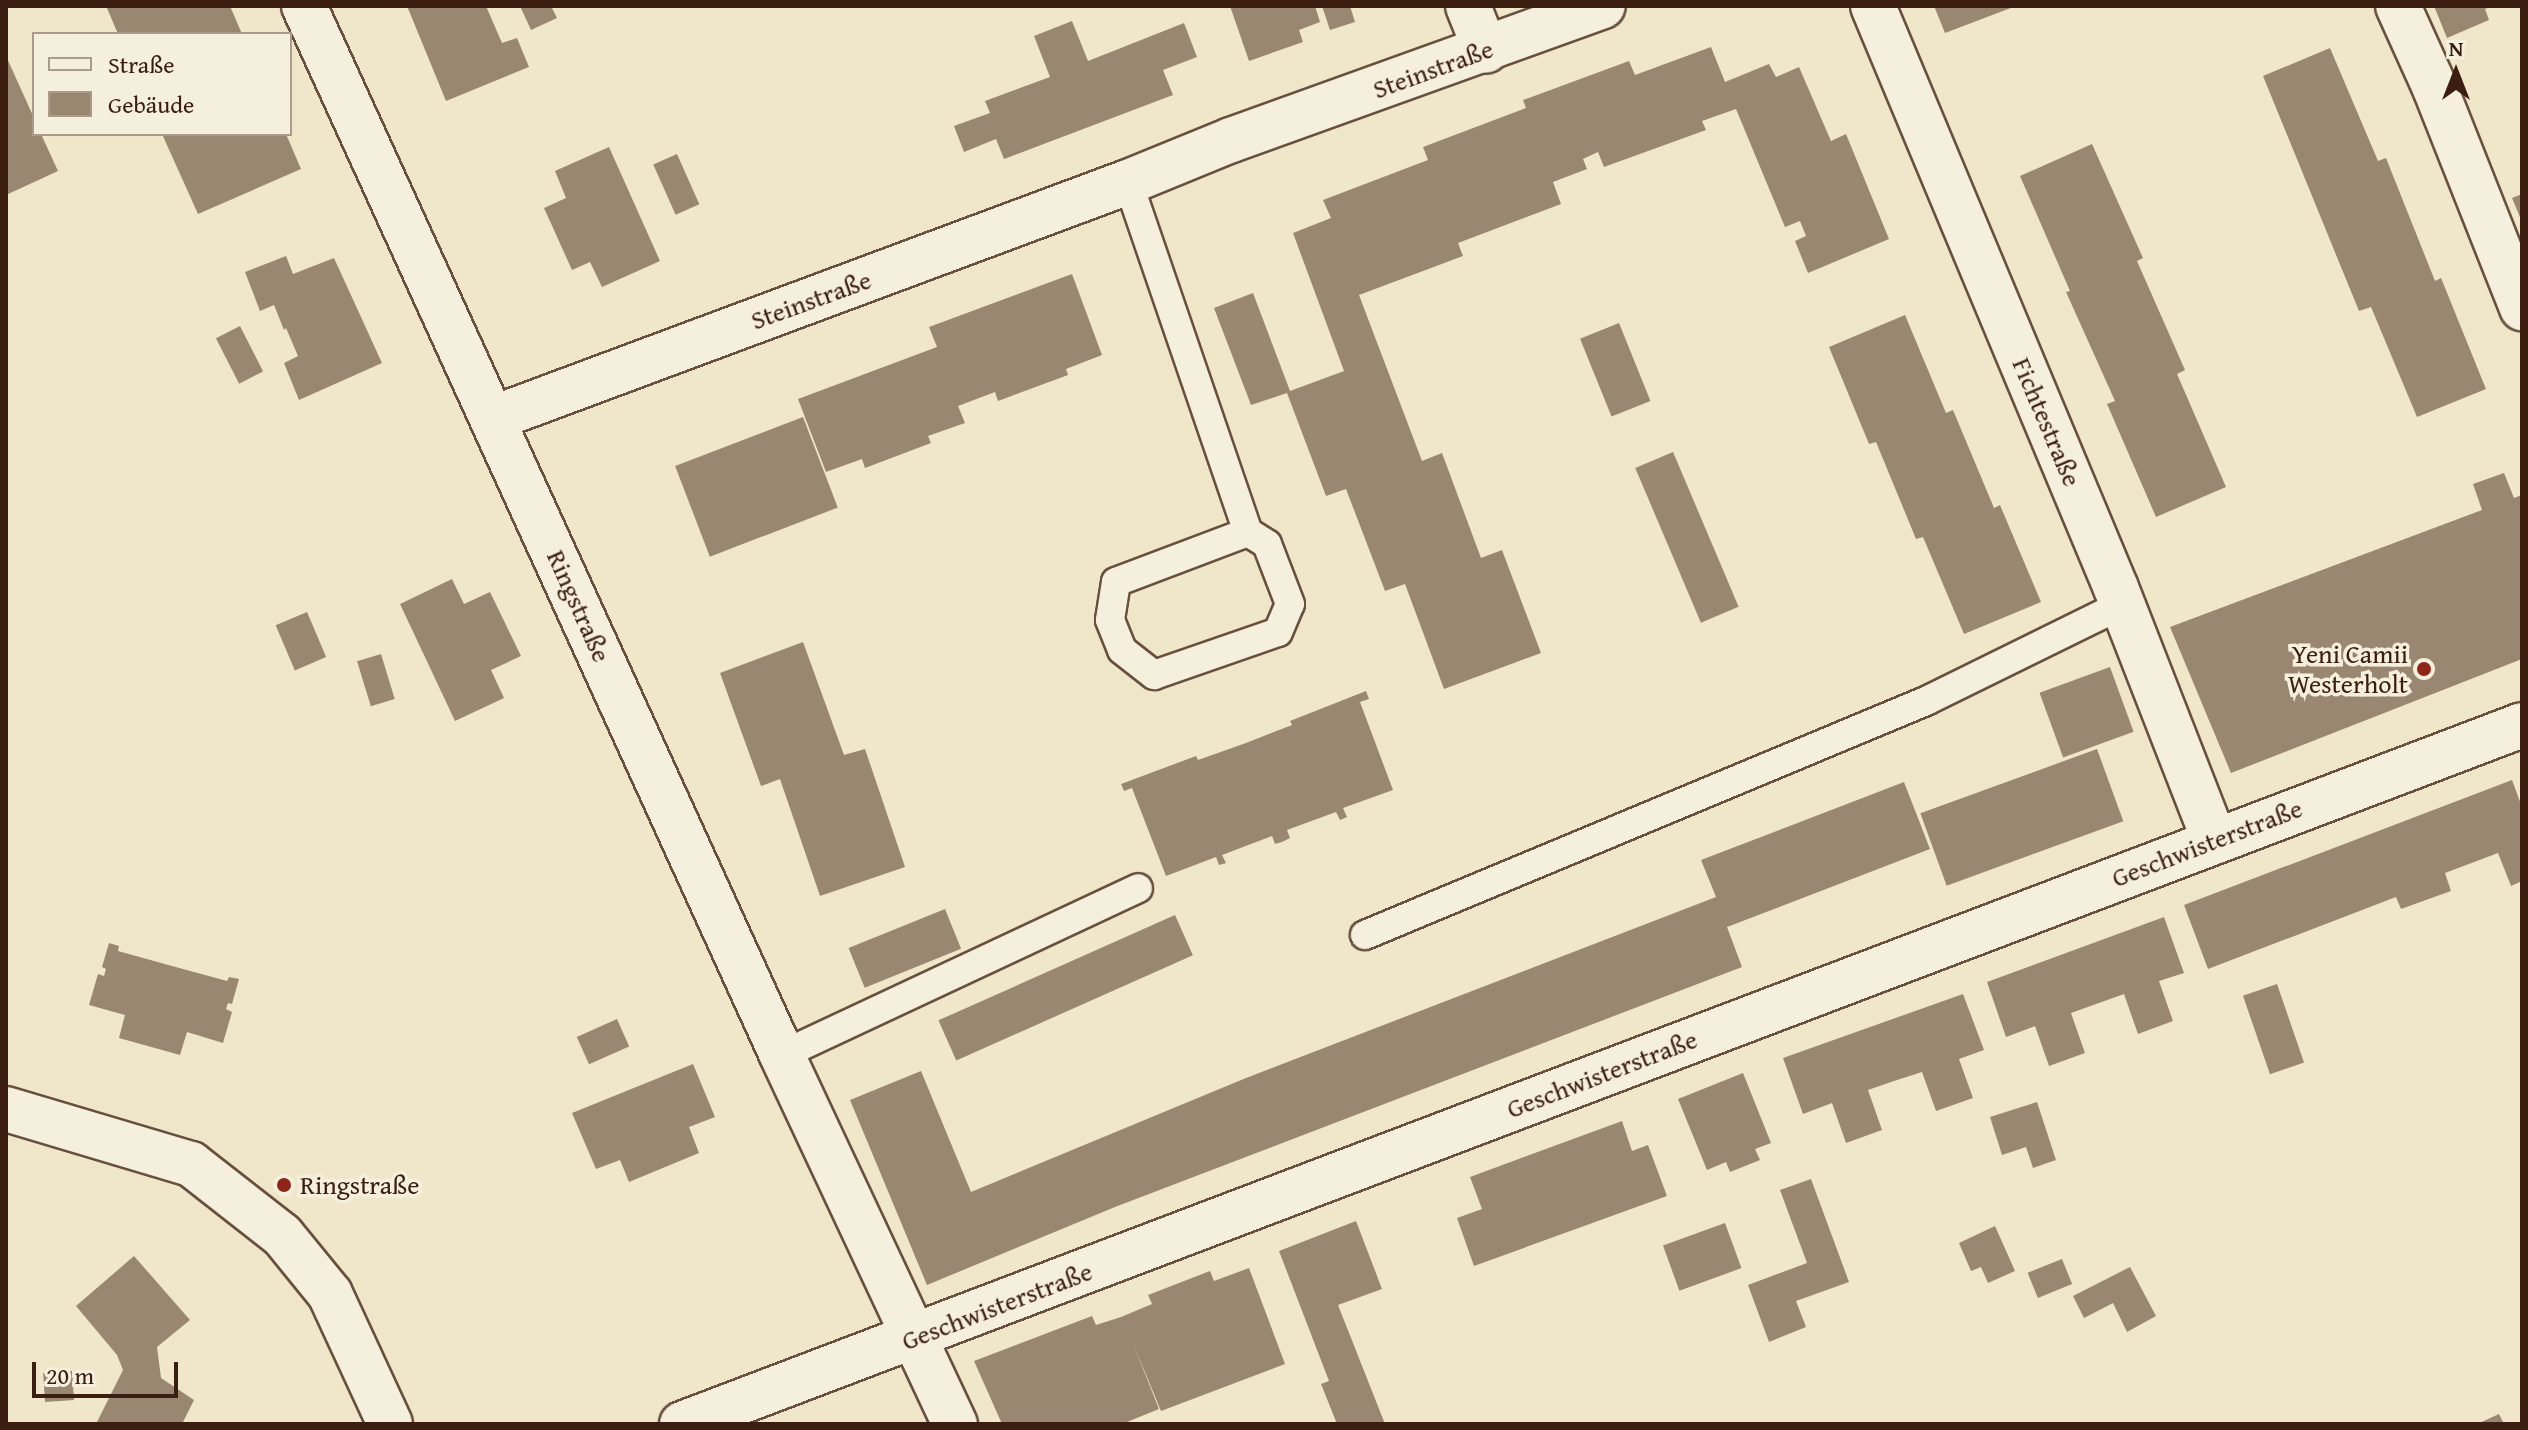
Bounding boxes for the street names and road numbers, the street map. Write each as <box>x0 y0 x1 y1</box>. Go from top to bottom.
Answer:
street label: Steinstraße <box>1369 33 1497 105</box>
street label: Steinstraße <box>747 264 875 336</box>
street label: Fichtestraße <box>2006 353 2088 491</box>
street label: Ringstraße <box>540 545 618 667</box>
street label: Geschwisterstraße <box>2107 792 2307 894</box>
street label: Geschwisterstraße <box>1502 1023 1702 1125</box>
street label: Geschwisterstraße <box>897 1255 1097 1357</box>

